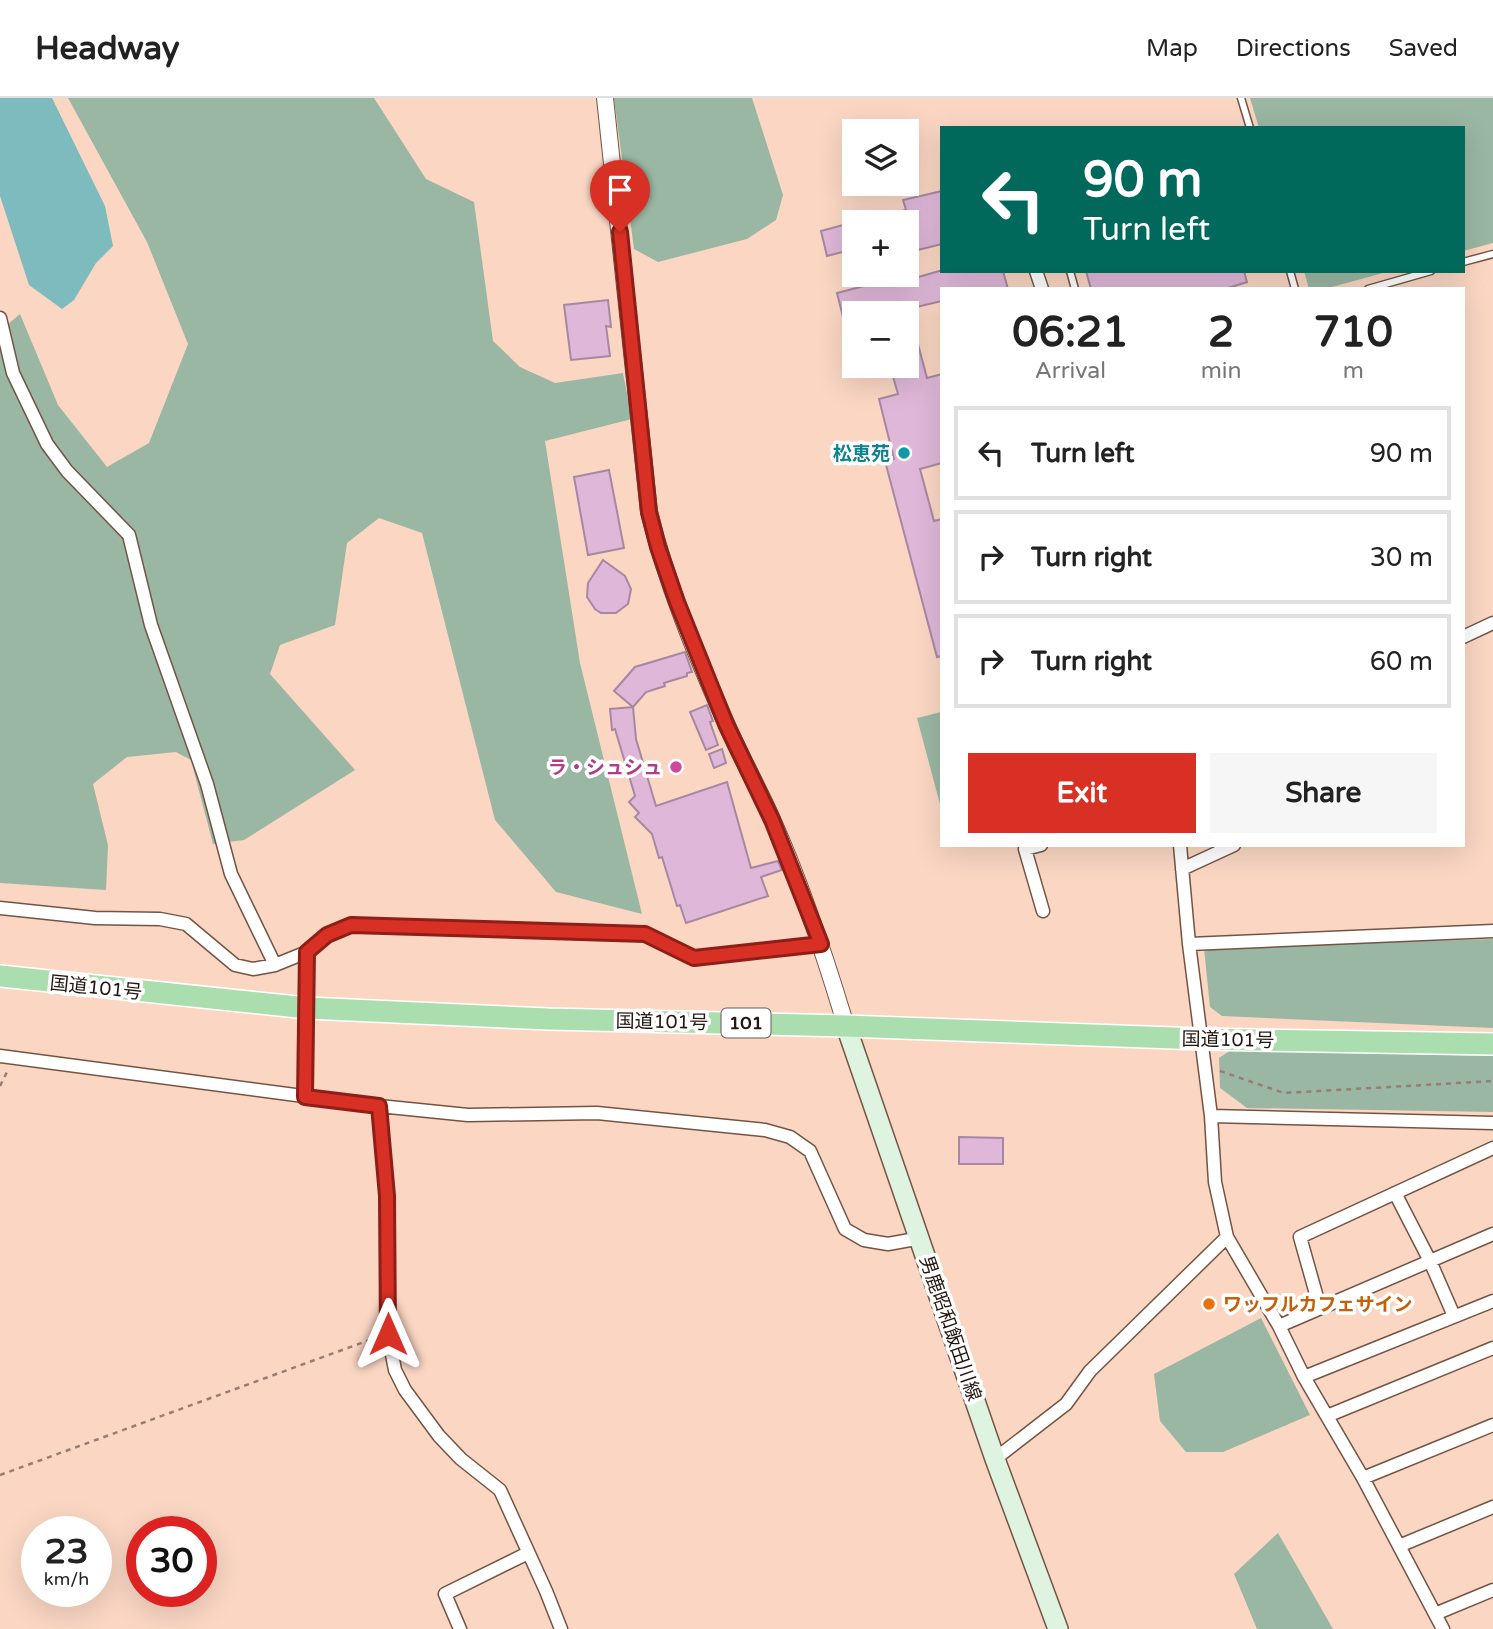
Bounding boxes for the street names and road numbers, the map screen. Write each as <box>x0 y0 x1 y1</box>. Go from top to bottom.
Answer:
street label: 国道101号 <box>49 972 143 1004</box>
road number: 101 <box>722 1008 770 1038</box>
street label: 国道101号 <box>615 1010 709 1034</box>
street label: 国道101号 <box>1181 1028 1275 1052</box>
street label: 男鹿昭和飯田川線 <box>915 1253 985 1404</box>

